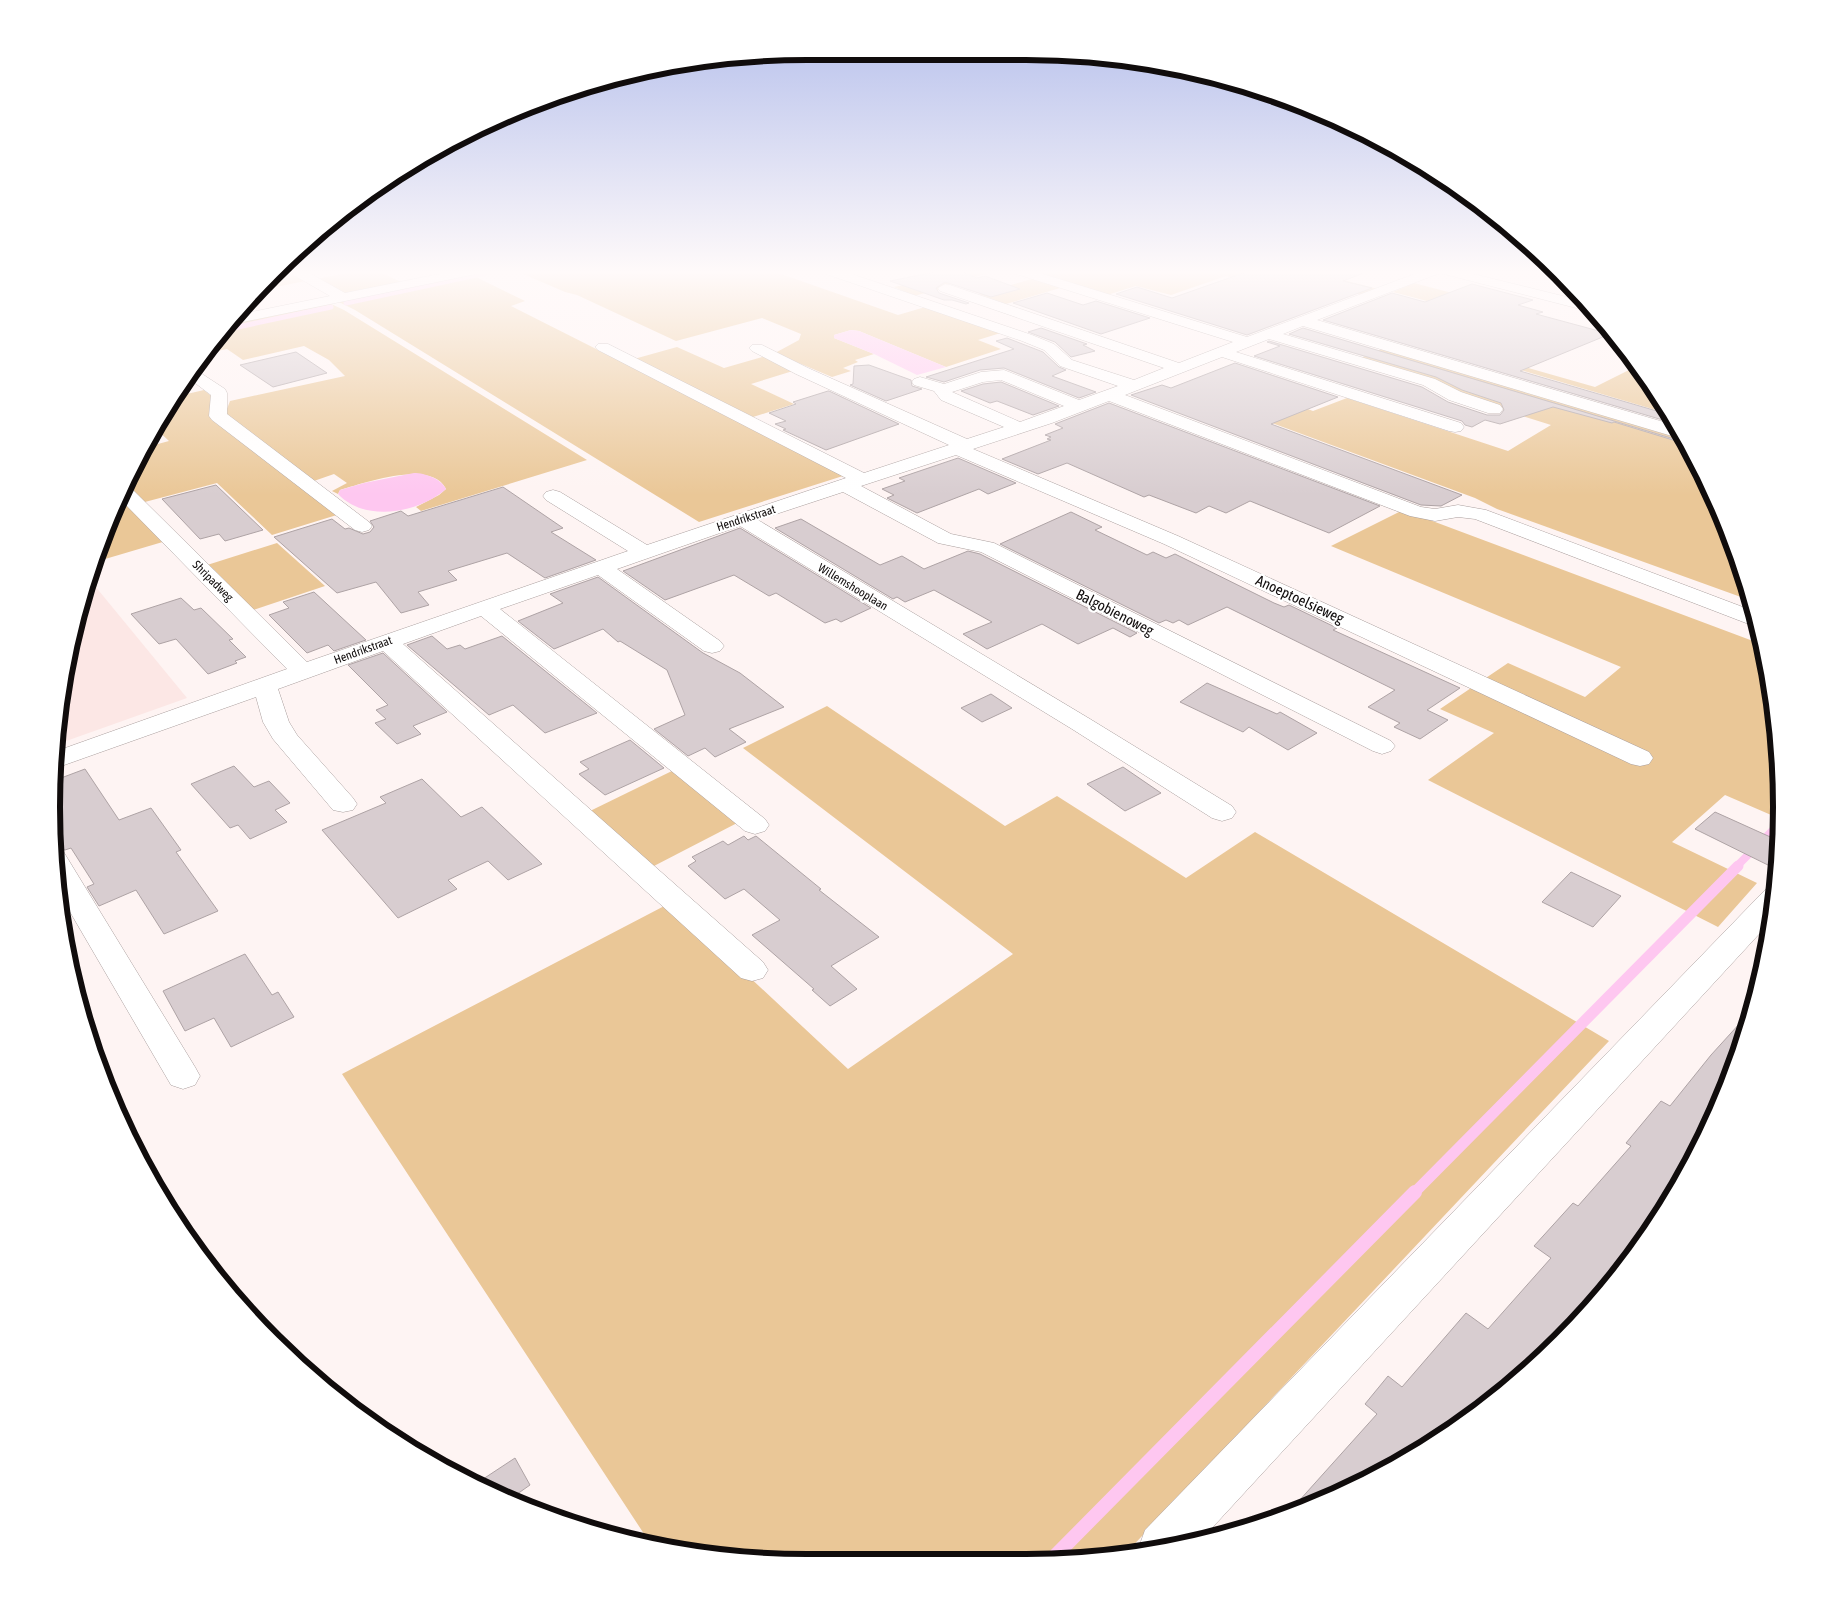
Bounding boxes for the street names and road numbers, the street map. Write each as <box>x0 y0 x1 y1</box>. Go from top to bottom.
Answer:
street label: Hendrikstraat <box>715 502 778 534</box>
street label: Shripadweg <box>190 558 237 605</box>
street label: Willemshooplaan <box>816 561 890 613</box>
street label: Anoeptoelsieweg <box>1253 571 1347 627</box>
street label: Balgobienoweg <box>1073 585 1157 639</box>
street label: Hendrikstraat <box>332 633 395 667</box>

